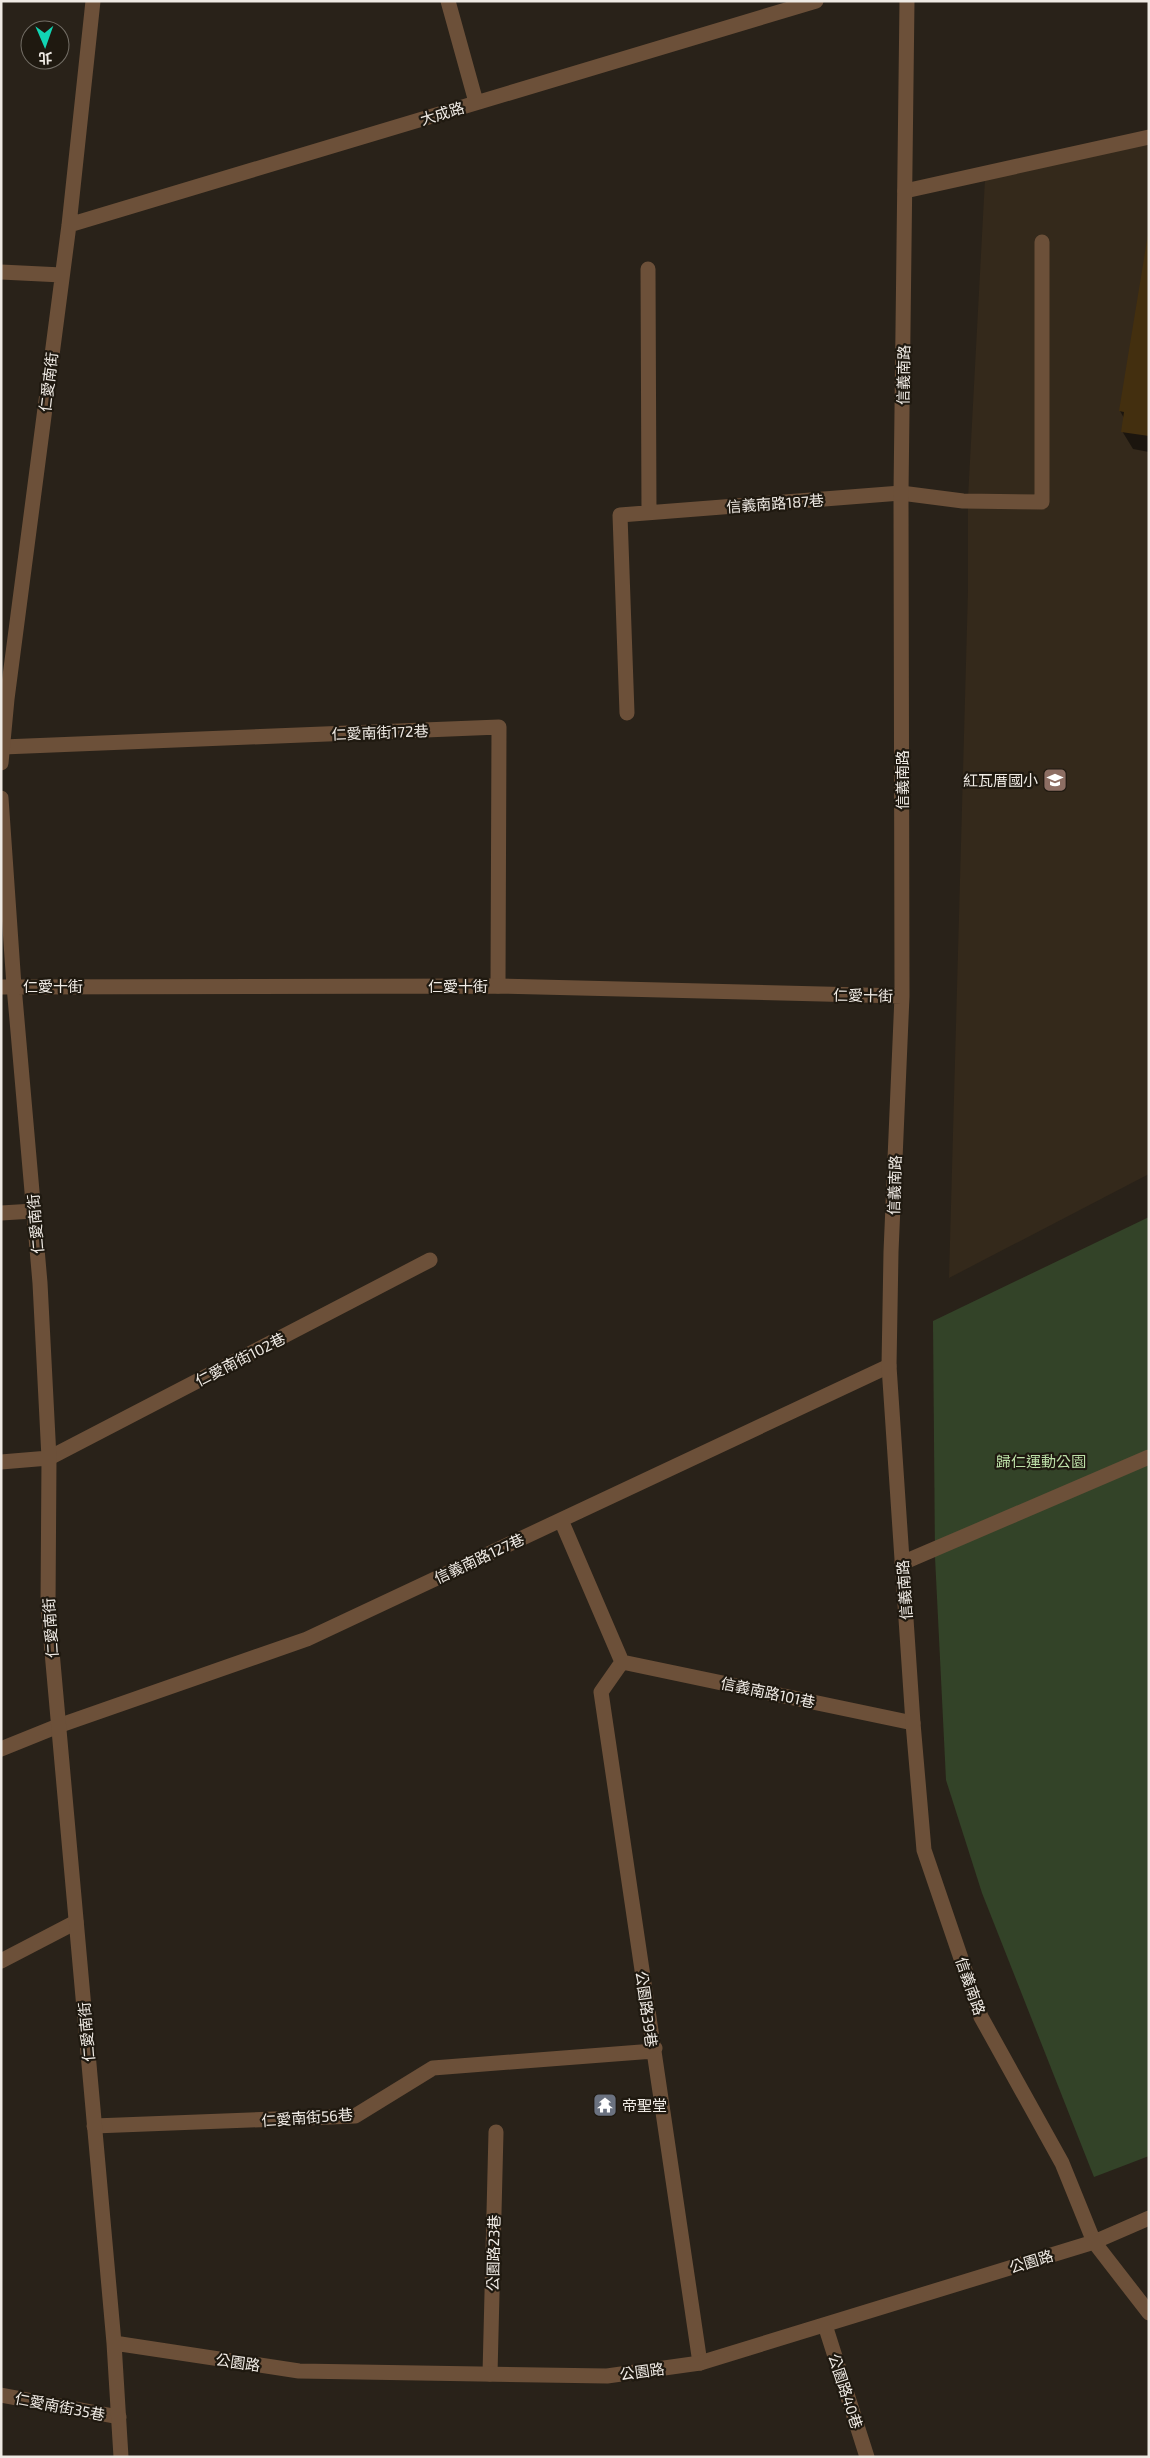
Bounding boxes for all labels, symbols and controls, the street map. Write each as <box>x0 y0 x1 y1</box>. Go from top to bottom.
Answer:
north arrow <box>20 20 70 70</box>
text: 北 <box>38 50 53 67</box>
street label: 大成路 <box>418 98 466 128</box>
street label: 信義南路 <box>893 345 913 405</box>
street label: 仁愛南街 <box>35 351 61 413</box>
street label: 信義南路187巷 <box>726 491 824 515</box>
street label: 仁愛南街172巷 <box>331 721 429 743</box>
street label: 信義南路 <box>893 750 911 810</box>
school or university icon: 紅瓦厝國小 <box>1042 767 1068 793</box>
place label: 紅瓦厝國小 <box>963 771 1038 789</box>
street label: 仁愛十街 <box>23 977 83 995</box>
street label: 仁愛十街 <box>428 977 488 995</box>
street label: 仁愛十街 <box>833 985 893 1005</box>
street label: 信義南路 <box>884 1155 904 1215</box>
street label: 仁愛南街 <box>23 1193 47 1255</box>
street label: 仁愛南街102巷 <box>192 1329 288 1389</box>
park label: 歸仁運動公園 <box>996 1452 1086 1470</box>
street label: 信義南路127巷 <box>431 1529 527 1587</box>
street label: 信義南路 <box>893 1559 915 1621</box>
street label: 仁愛南街 <box>39 1597 61 1659</box>
street label: 信義南路101巷 <box>719 1673 817 1711</box>
street label: 信義南路 <box>953 1955 989 2017</box>
street label: 公園路39巷 <box>633 1970 661 2048</box>
street label: 仁愛南街 <box>74 2001 98 2063</box>
temple icon: 帝聖堂 <box>592 2092 618 2118</box>
place label: 帝聖堂 <box>622 2096 667 2114</box>
street label: 仁愛南街56巷 <box>261 2105 353 2129</box>
street label: 公園路23巷 <box>483 2214 503 2292</box>
street label: 公園路 <box>1007 2246 1055 2276</box>
street label: 公園路 <box>214 2350 262 2374</box>
street label: 公園路40巷 <box>825 2351 867 2431</box>
street label: 公園路 <box>618 2359 666 2383</box>
street label: 仁愛南街35巷 <box>13 2388 107 2424</box>

